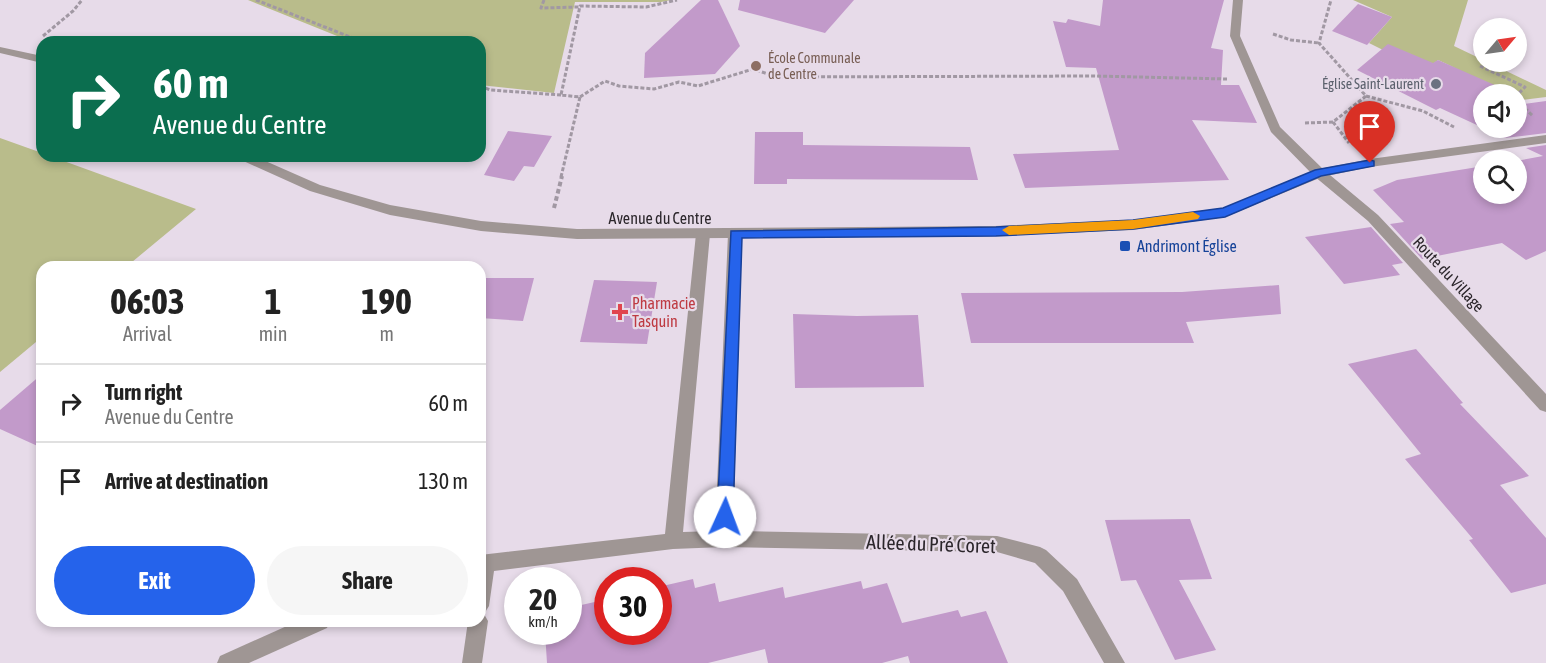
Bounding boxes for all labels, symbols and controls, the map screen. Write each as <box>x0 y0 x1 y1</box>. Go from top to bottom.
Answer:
north arrow <box>1473 18 1527 72</box>
map controls <box>1473 18 1527 204</box>
place label: École Communale de Centre <box>768 50 861 82</box>
text: 60 m <box>153 59 228 107</box>
marker: École Communale de Centre <box>749 59 763 73</box>
icon: right <box>54 60 132 138</box>
place label: Église Saint-Laurent <box>1322 76 1424 92</box>
marker: Église Saint-Laurent <box>1429 77 1443 91</box>
button: sound <box>1473 84 1527 138</box>
pin <box>1344 101 1395 163</box>
text: Avenue du Centre <box>153 109 326 140</box>
icon: arrive <box>1353 110 1386 143</box>
button: search <box>1473 150 1527 204</box>
street label: Avenue du Centre <box>609 209 711 227</box>
street label: Route du Village <box>1409 233 1488 316</box>
place label: Andrimont Église <box>1137 237 1237 256</box>
marker: Andrimont Église <box>1118 239 1132 253</box>
text: 06:03 <box>110 280 185 322</box>
text: 1 <box>265 280 281 322</box>
text: 190 <box>361 280 412 322</box>
place label: Pharmacie Tasquin <box>632 294 696 331</box>
marker: Pharmacie Tasquin <box>613 305 627 319</box>
text: Arrival <box>123 322 172 345</box>
text: min <box>259 322 287 345</box>
text: m <box>379 322 394 345</box>
text: Turn right <box>105 379 182 405</box>
icon: right <box>54 387 87 420</box>
text: 60 m <box>428 390 468 416</box>
text: Avenue du Centre <box>105 405 234 428</box>
icon: arrive <box>54 465 87 498</box>
text: Arrive at destination <box>105 468 268 494</box>
text: 130 m <box>418 468 468 494</box>
position arrow <box>693 485 757 549</box>
street label: Allée du Pré Coret <box>866 530 996 557</box>
button: Exit <box>54 546 255 615</box>
button: Share <box>267 546 468 615</box>
speed limit sign: 30 <box>594 567 672 645</box>
text: 20 <box>529 582 557 616</box>
text: km/h <box>528 613 558 630</box>

